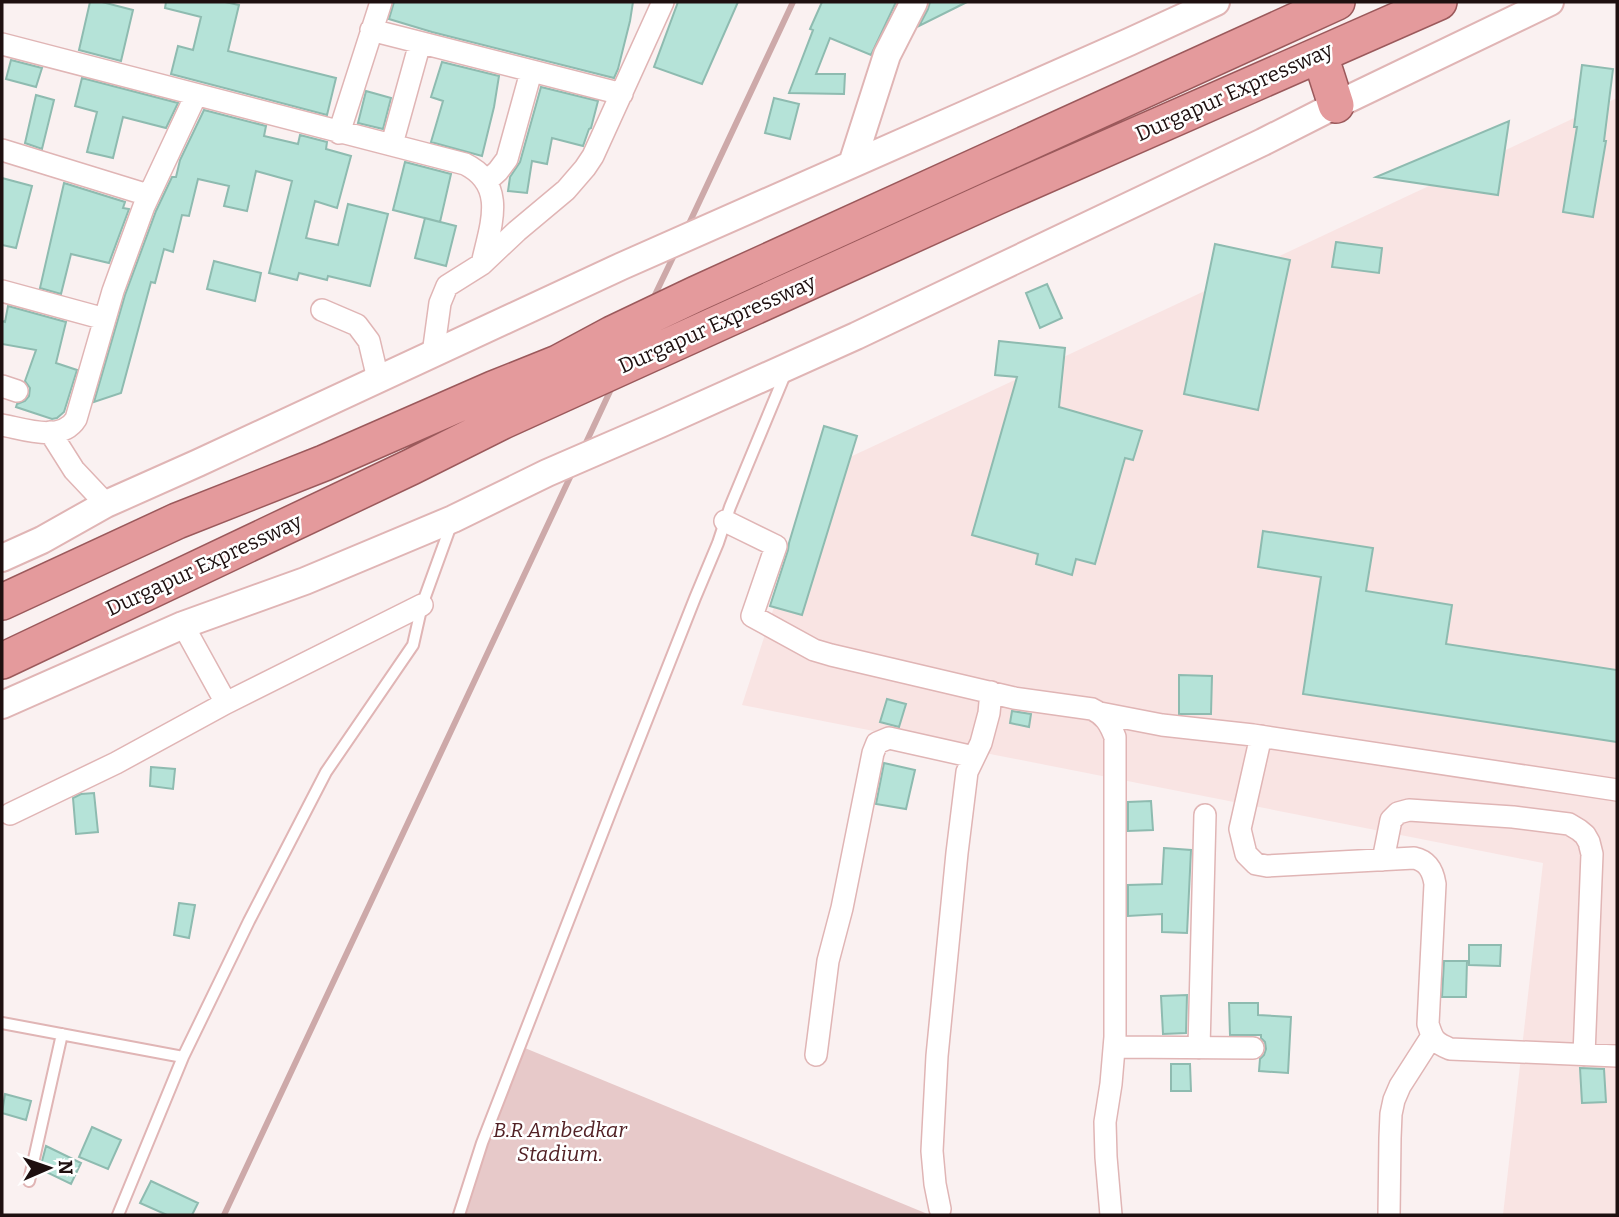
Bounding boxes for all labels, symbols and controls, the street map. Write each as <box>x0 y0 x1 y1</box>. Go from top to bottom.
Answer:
street label: Durgapur Expressway <box>1131 36 1338 147</box>
street label: Durgapur Expressway <box>614 268 821 379</box>
street label: Durgapur Expressway <box>102 508 307 622</box>
park label: B.R Ambedkar Stadium. <box>493 1117 628 1167</box>
north arrow <box>14 1133 84 1203</box>
text: N <box>54 1160 77 1175</box>

